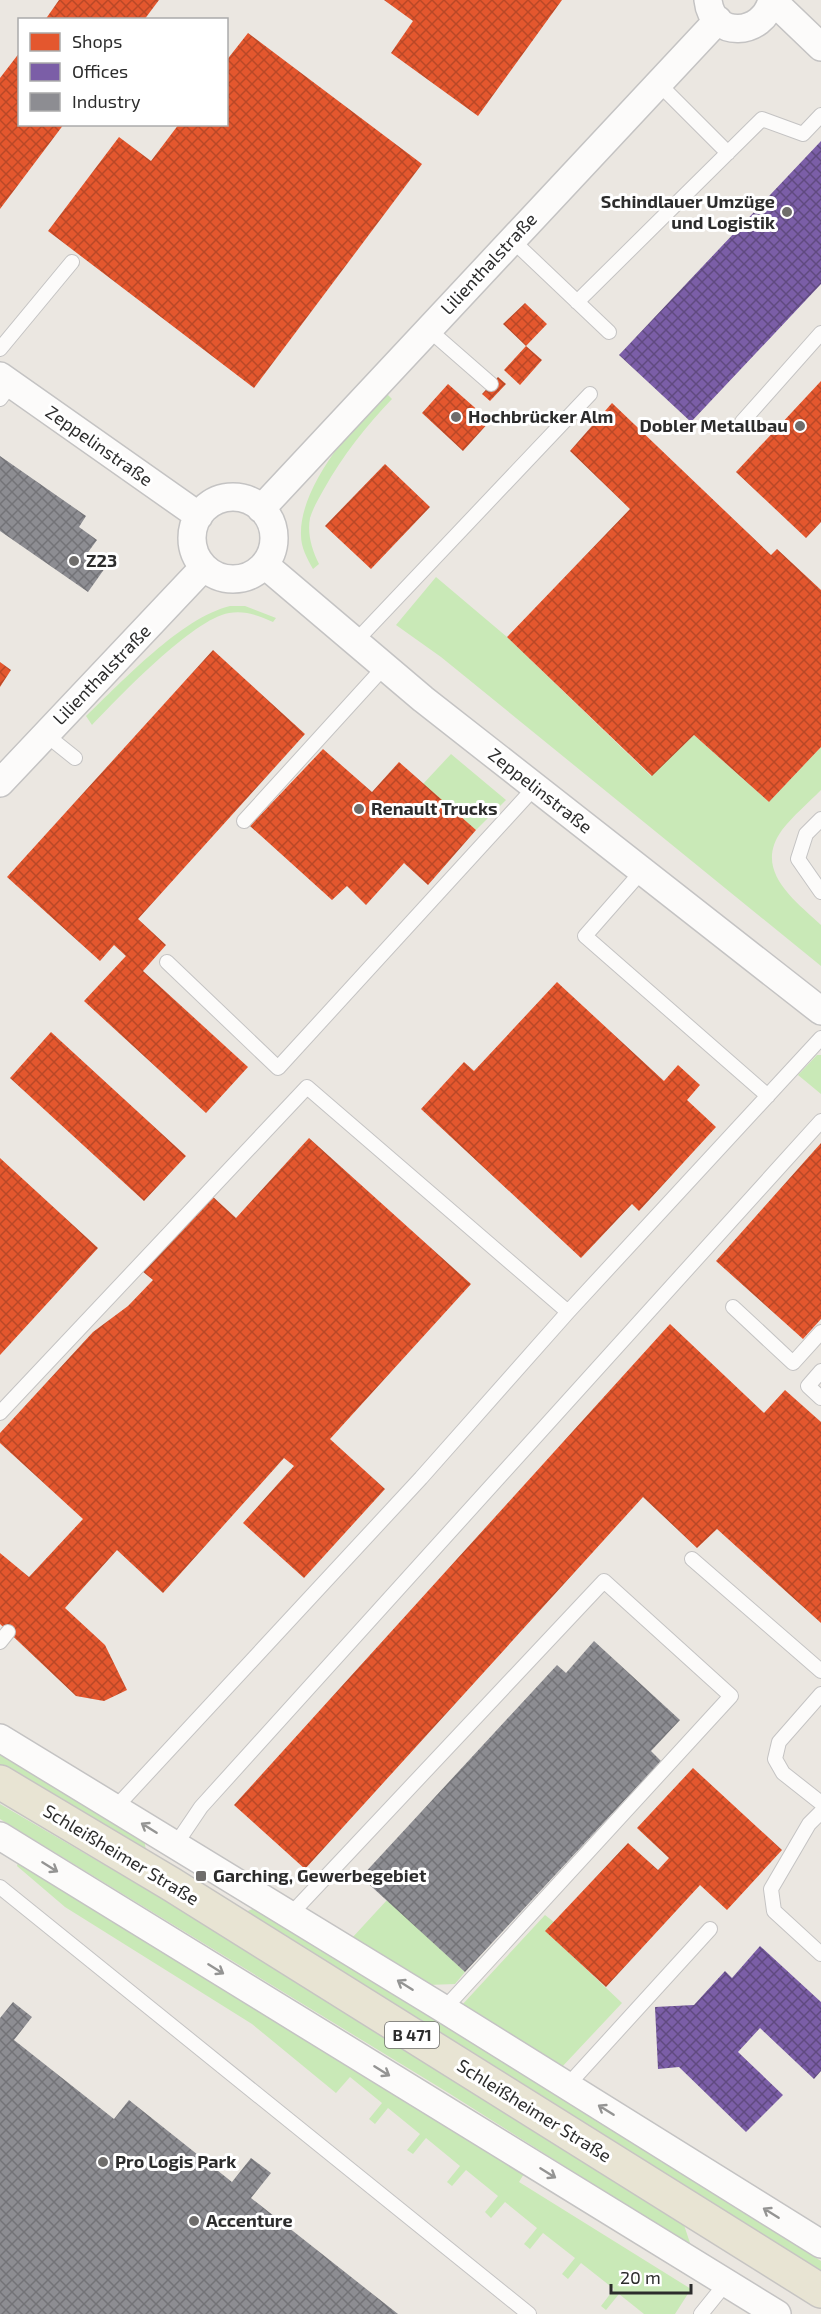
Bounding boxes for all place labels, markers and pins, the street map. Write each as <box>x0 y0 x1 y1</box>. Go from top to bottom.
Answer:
place label: Schindlauer Umzüge und Logistik <box>601 190 775 233</box>
marker: Schindlauer Umzüge und Logistik <box>780 205 794 219</box>
place label: Hochbrücker Alm <box>468 405 613 427</box>
marker: Hochbrücker Alm <box>449 410 463 424</box>
place label: Dobler Metallbau <box>639 414 788 436</box>
marker: Dobler Metallbau <box>793 419 807 433</box>
place label: Z23 <box>86 549 117 571</box>
marker: Z23 <box>67 554 81 568</box>
place label: Renault Trucks <box>371 797 498 819</box>
marker: Renault Trucks <box>352 802 366 816</box>
place label: Garching, Gewerbegebiet <box>213 1864 427 1886</box>
marker: Garching, Gewerbegebiet <box>194 1869 208 1883</box>
place label: Pro Logis Park <box>115 2150 236 2172</box>
marker: Pro Logis Park <box>96 2155 110 2169</box>
place label: Accenture <box>206 2209 293 2231</box>
marker: Accenture <box>187 2214 201 2228</box>

